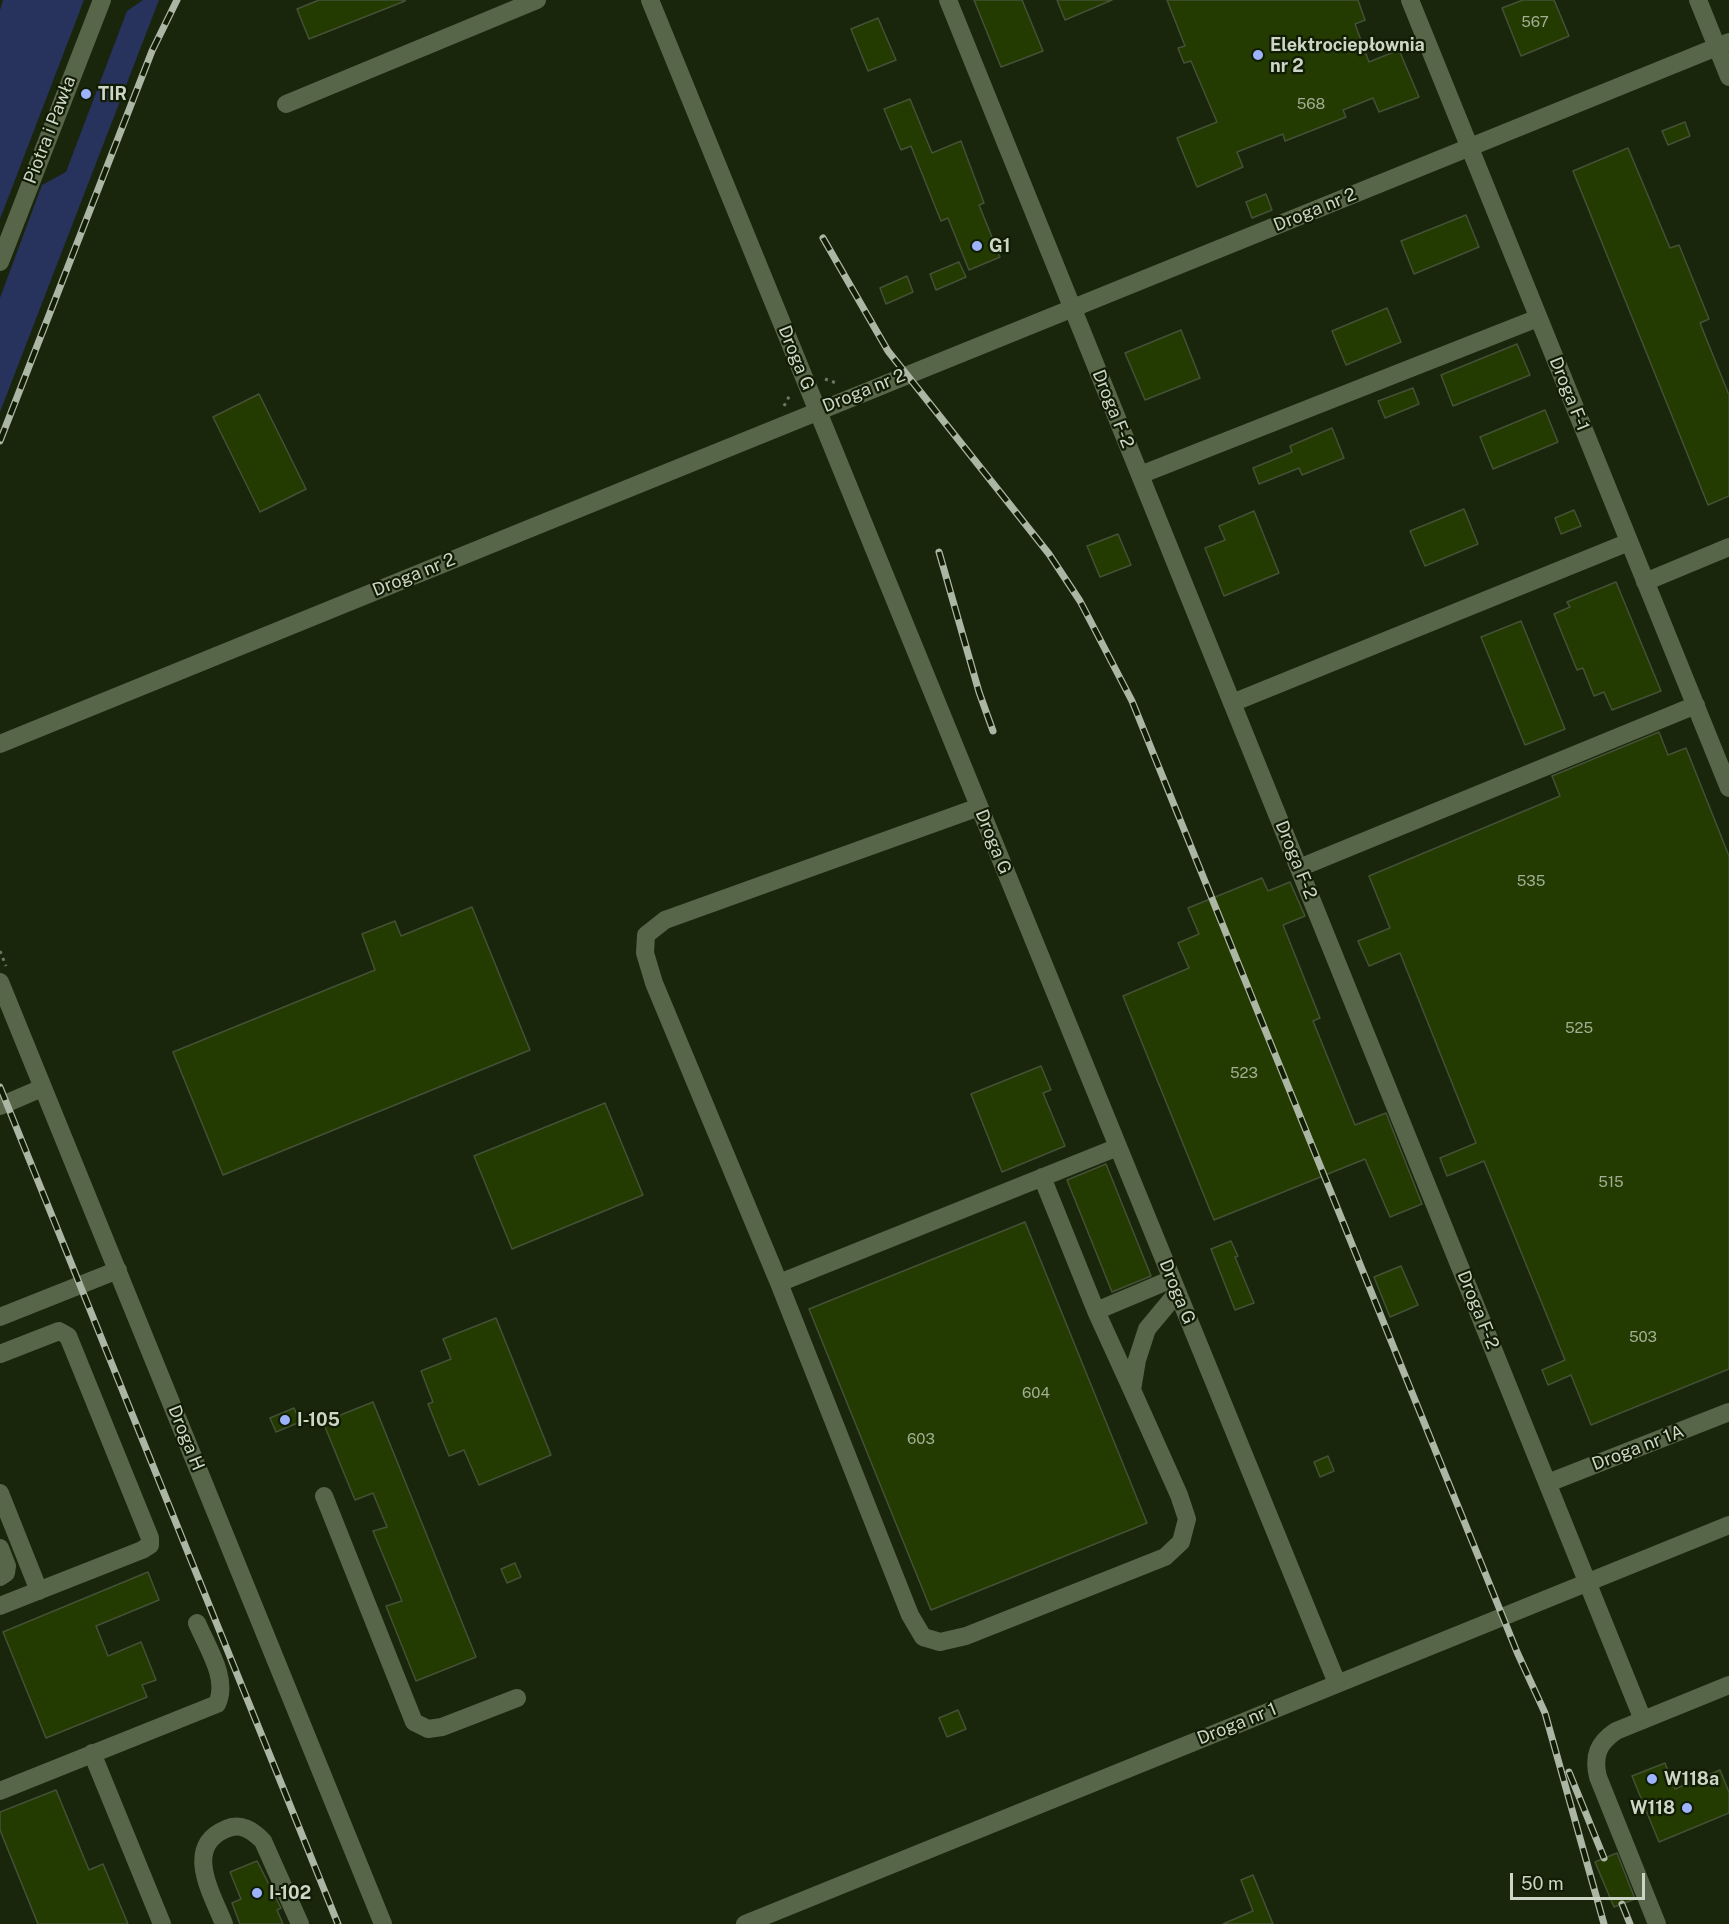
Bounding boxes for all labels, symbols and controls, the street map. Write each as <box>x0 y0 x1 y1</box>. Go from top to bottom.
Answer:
house number: 567 <box>1521 13 1549 31</box>
place label: Elektrociepłownia nr 2 <box>1270 34 1425 76</box>
marker: Elektrociepłownia nr 2 <box>1251 48 1265 62</box>
street label: Piotra i Pawła <box>20 73 80 187</box>
place label: TIR <box>98 83 127 105</box>
marker: TIR <box>79 87 93 101</box>
house number: 568 <box>1297 95 1325 113</box>
street label: Droga nr 2 <box>1270 184 1360 236</box>
place label: G1 <box>989 235 1010 257</box>
marker: G1 <box>970 239 984 253</box>
street label: Droga G <box>773 322 819 394</box>
street label: Droga F-1 <box>1544 354 1594 434</box>
street label: Droga nr 2 <box>819 365 909 417</box>
street label: Droga F-2 <box>1087 367 1139 451</box>
street label: Droga nr 2 <box>369 549 459 601</box>
street label: Droga G <box>970 806 1016 878</box>
street label: Droga F-2 <box>1270 818 1322 902</box>
house number: 535 <box>1517 872 1545 890</box>
house number: 525 <box>1565 1019 1593 1037</box>
house number: 523 <box>1230 1064 1258 1082</box>
house number: 515 <box>1598 1173 1624 1191</box>
street label: Droga G <box>1154 1256 1200 1328</box>
street label: Droga F-2 <box>1452 1268 1504 1352</box>
house number: 503 <box>1629 1328 1657 1346</box>
house number: 604 <box>1022 1384 1050 1402</box>
street label: Droga H <box>163 1402 209 1474</box>
place label: I-105 <box>297 1409 340 1431</box>
marker: I-105 <box>278 1413 292 1427</box>
street label: Droga nr 1A <box>1589 1421 1687 1475</box>
house number: 603 <box>907 1430 935 1448</box>
street label: Droga nr 1 <box>1194 1698 1280 1750</box>
place label: W118a <box>1664 1768 1719 1790</box>
marker: W118a <box>1645 1772 1659 1786</box>
place label: W118 <box>1630 1797 1675 1819</box>
marker: W118 <box>1680 1801 1694 1815</box>
scale bar <box>1513 1861 1648 1899</box>
text: 50 m <box>1521 1873 1564 1894</box>
place label: I-102 <box>269 1882 311 1904</box>
marker: I-102 <box>250 1886 264 1900</box>

